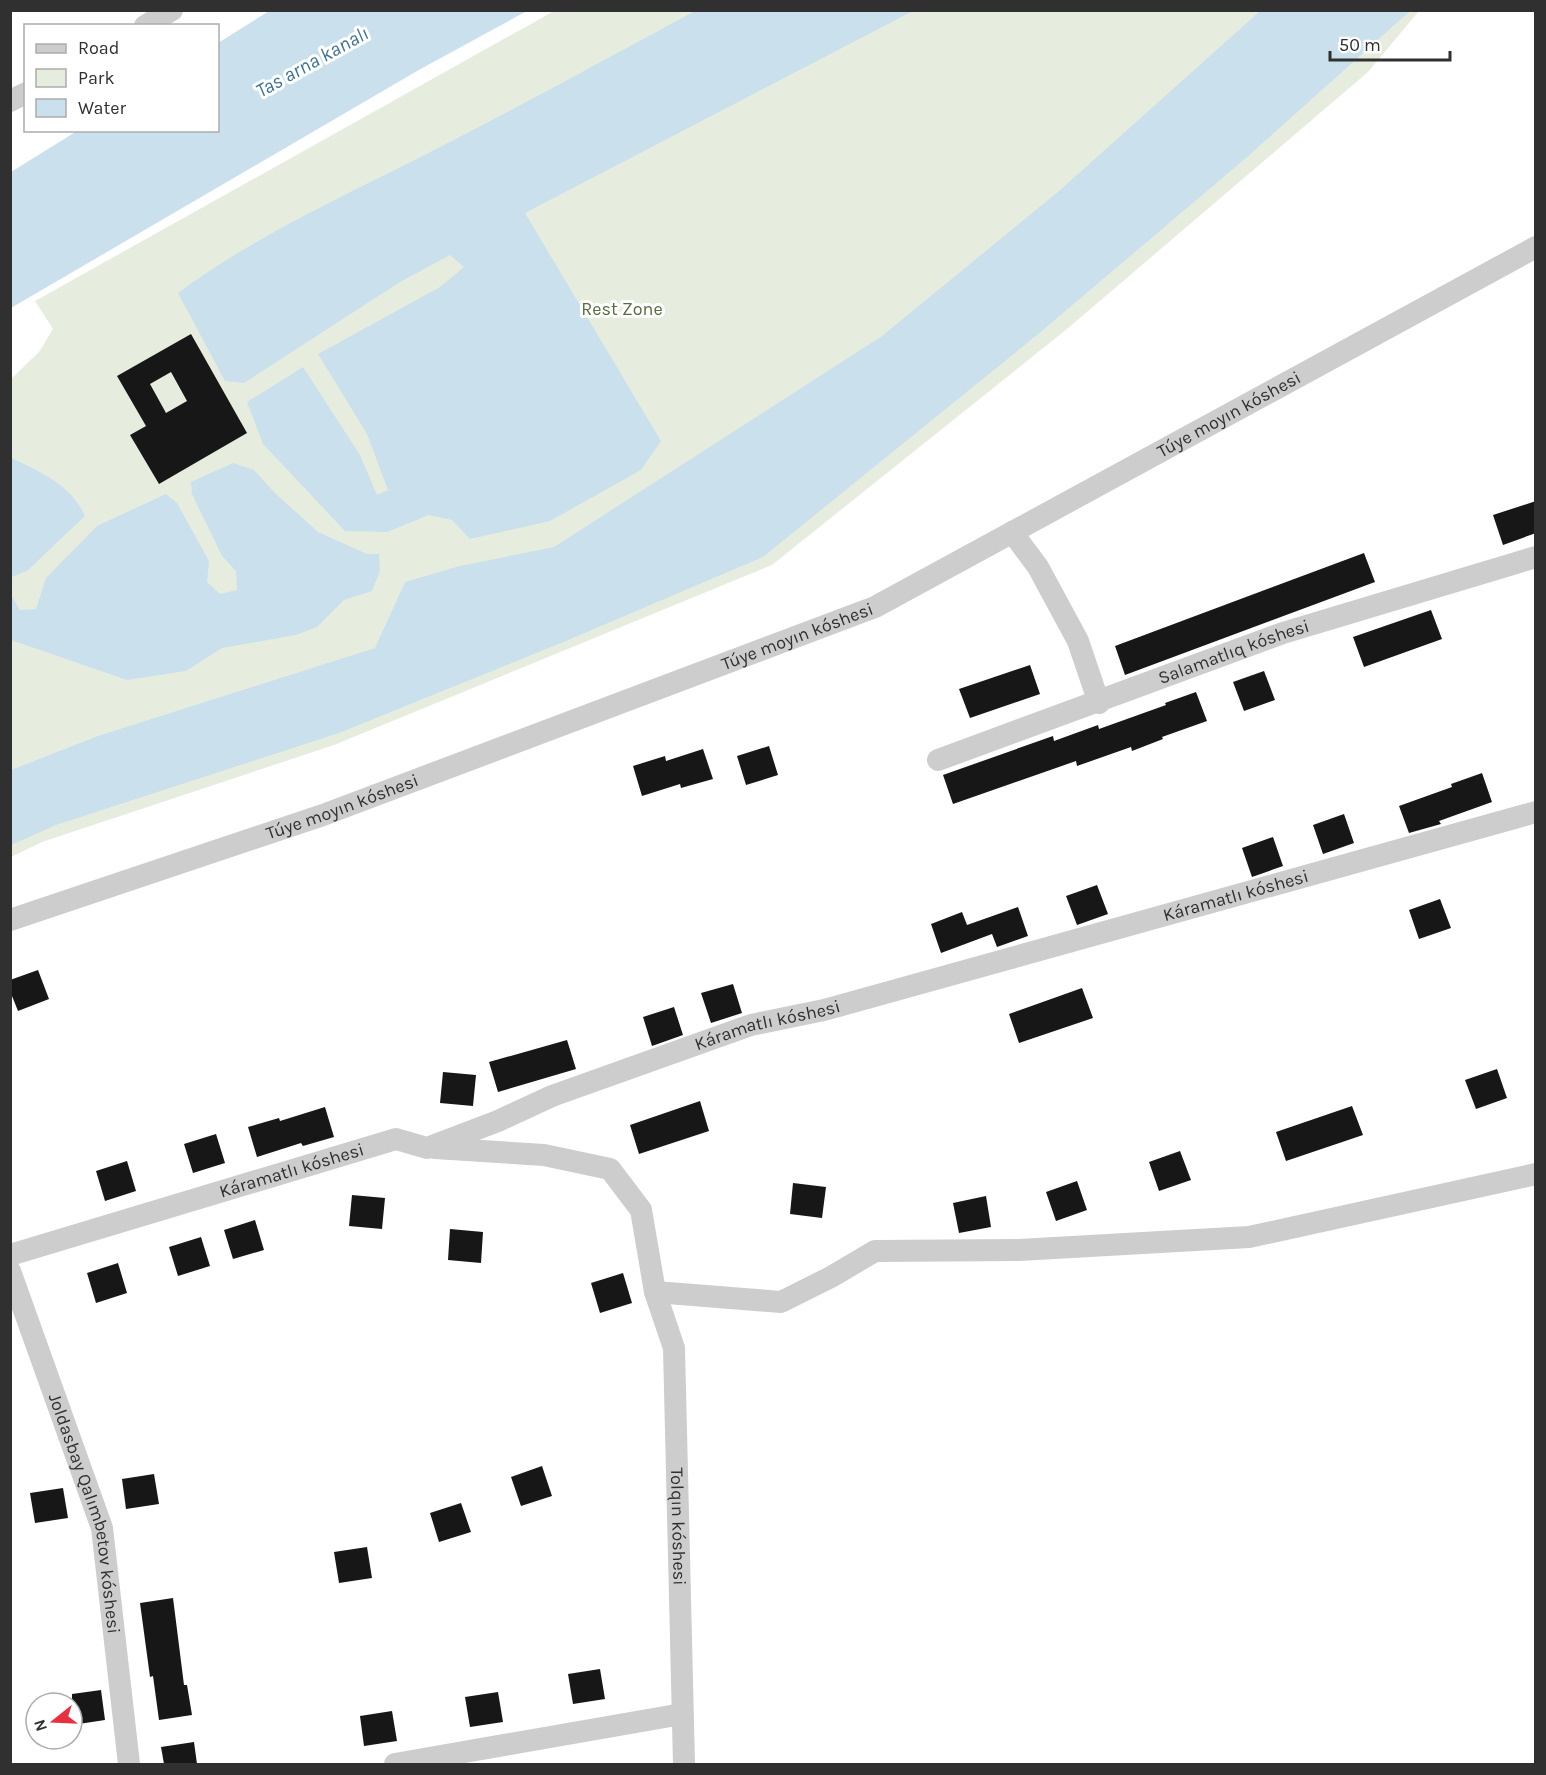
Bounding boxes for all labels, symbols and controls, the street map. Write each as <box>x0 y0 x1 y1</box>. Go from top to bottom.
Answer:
water label: Tas arna kanalı <box>252 22 372 102</box>
legend <box>24 24 219 132</box>
scale bar <box>1330 24 1450 62</box>
text: 50 m <box>1339 34 1381 56</box>
text: Road <box>78 37 119 59</box>
text: Park <box>78 67 115 89</box>
text: Water <box>78 97 126 119</box>
park label: Rest Zone <box>581 298 663 320</box>
street label: Túye moyın kóshesi <box>1153 366 1305 462</box>
street label: Túye moyın kóshesi <box>718 598 876 675</box>
street label: Salamatlıq kóshesi <box>1155 615 1312 689</box>
street label: Túye moyın kóshesi <box>263 769 422 844</box>
street label: Káramatlı kóshesi <box>1161 865 1311 926</box>
street label: Káramatlı kóshesi <box>692 995 843 1055</box>
street label: Káramatlı kóshesi <box>217 1138 367 1203</box>
street label: Joldasbay Qalımbetov kóshesi <box>44 1390 125 1635</box>
street label: Tolqın kóshesi <box>666 1467 691 1586</box>
north arrow <box>24 1691 84 1751</box>
text: N <box>29 1717 51 1734</box>

